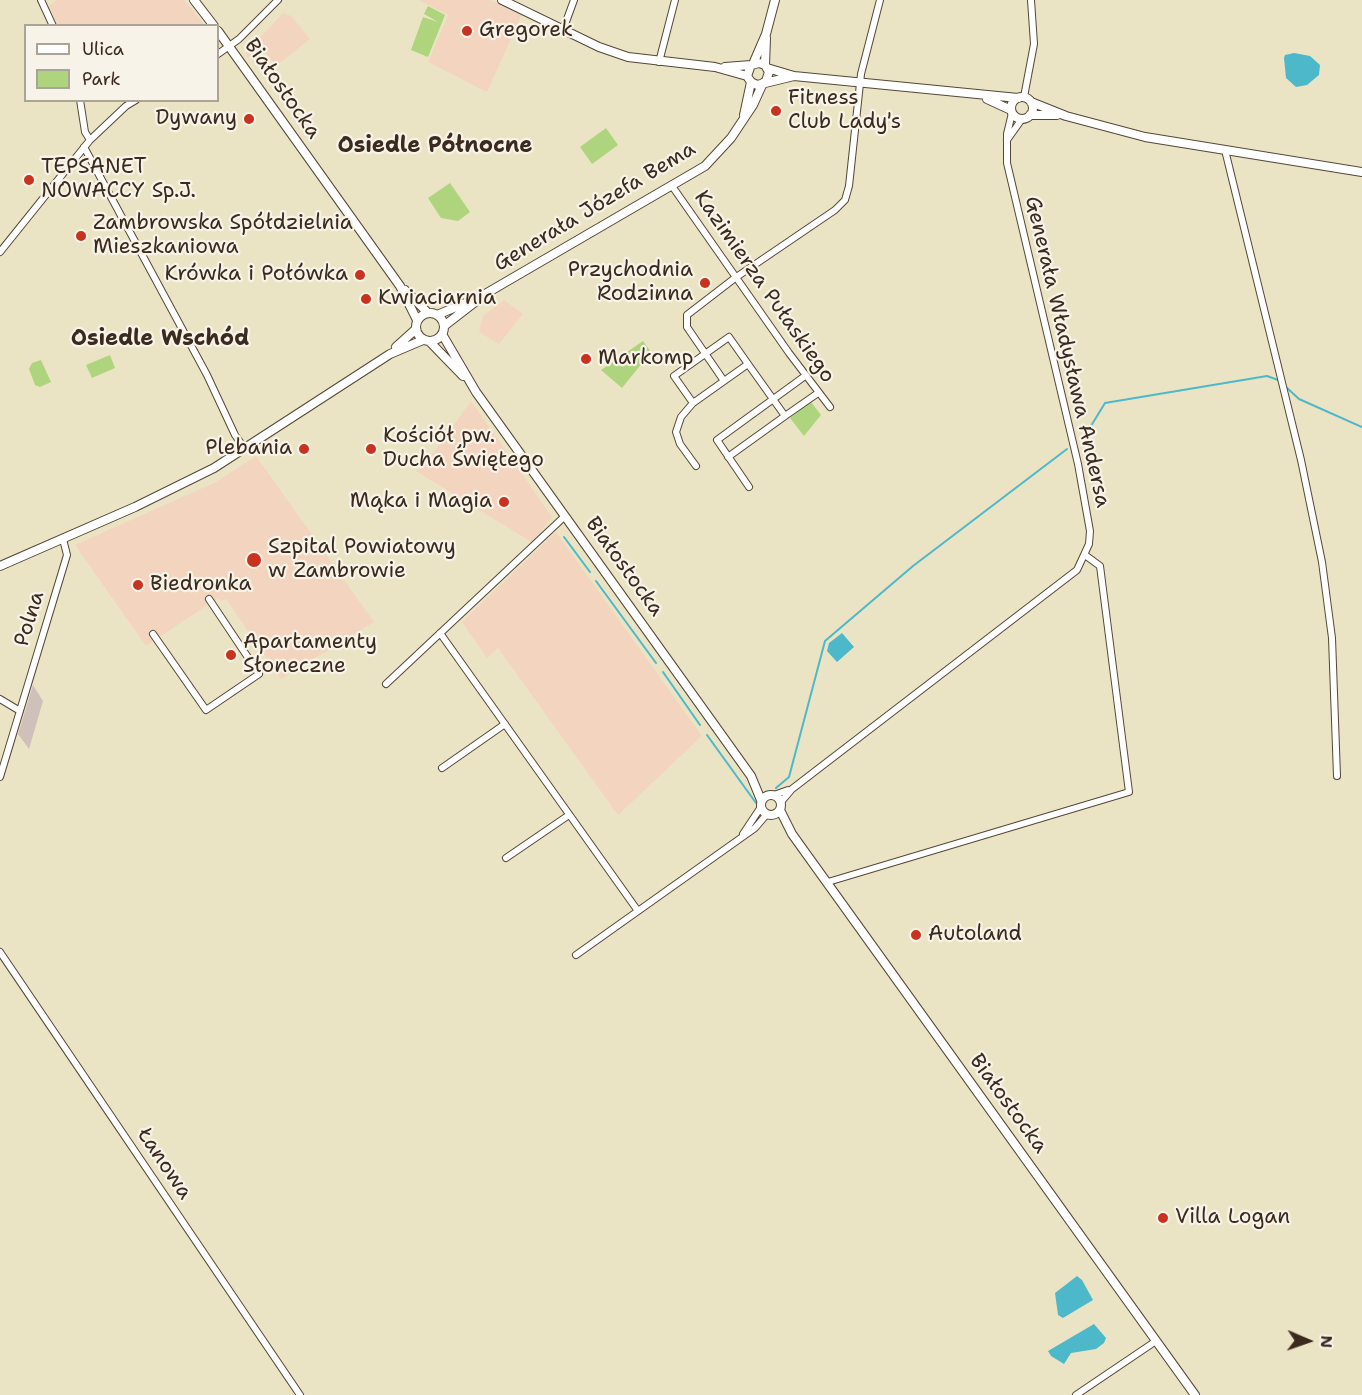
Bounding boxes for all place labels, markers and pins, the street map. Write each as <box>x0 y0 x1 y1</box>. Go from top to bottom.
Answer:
place label: Gregorek <box>479 18 573 44</box>
marker: Gregorek <box>460 24 474 38</box>
place label: Fitness Club Lady's <box>788 86 901 136</box>
marker: Fitness Club Lady's <box>769 104 783 118</box>
place label: Dywany <box>155 106 237 132</box>
marker: Dywany <box>242 112 256 126</box>
place label: TEPSANET NOWACCY Sp.J. <box>41 155 196 205</box>
marker: TEPSANET NOWACCY Sp.J. <box>22 173 36 187</box>
place label: Zambrowska Spółdzielnia Mieszkaniowa <box>93 211 353 261</box>
marker: Zambrowska Spółdzielnia Mieszkaniowa <box>74 229 88 243</box>
place label: Przychodnia Rodzinna <box>568 258 693 308</box>
place label: Krówka i Połówka <box>164 262 348 288</box>
marker: Krówka i Połówka <box>353 268 367 282</box>
marker: Przychodnia Rodzinna <box>698 276 712 290</box>
place label: Kwiaciarnia <box>378 286 496 312</box>
marker: Kwiaciarnia <box>359 292 373 306</box>
place label: Markomp <box>598 346 694 372</box>
marker: Markomp <box>579 352 593 366</box>
place label: Kościół pw. Ducha Świętego <box>383 424 544 474</box>
place label: Plebania <box>205 436 292 462</box>
marker: Plebania <box>297 442 311 456</box>
marker: Kościół pw. Ducha Świętego <box>364 442 378 456</box>
place label: Mąka i Magia <box>350 489 492 515</box>
marker: Mąka i Magia <box>497 495 511 509</box>
place label: Szpital Powiatowy w Zambrowie <box>268 535 456 585</box>
marker: Szpital Powiatowy w Zambrowie <box>245 551 263 569</box>
place label: Biedronka <box>150 572 252 598</box>
marker: Biedronka <box>131 578 145 592</box>
place label: Apartamenty Słoneczne <box>243 630 377 680</box>
marker: Apartamenty Słoneczne <box>224 648 238 662</box>
place label: Autoland <box>928 922 1022 948</box>
marker: Autoland <box>909 928 923 942</box>
place label: Villa Logan <box>1175 1205 1290 1231</box>
marker: Villa Logan <box>1156 1211 1170 1225</box>

